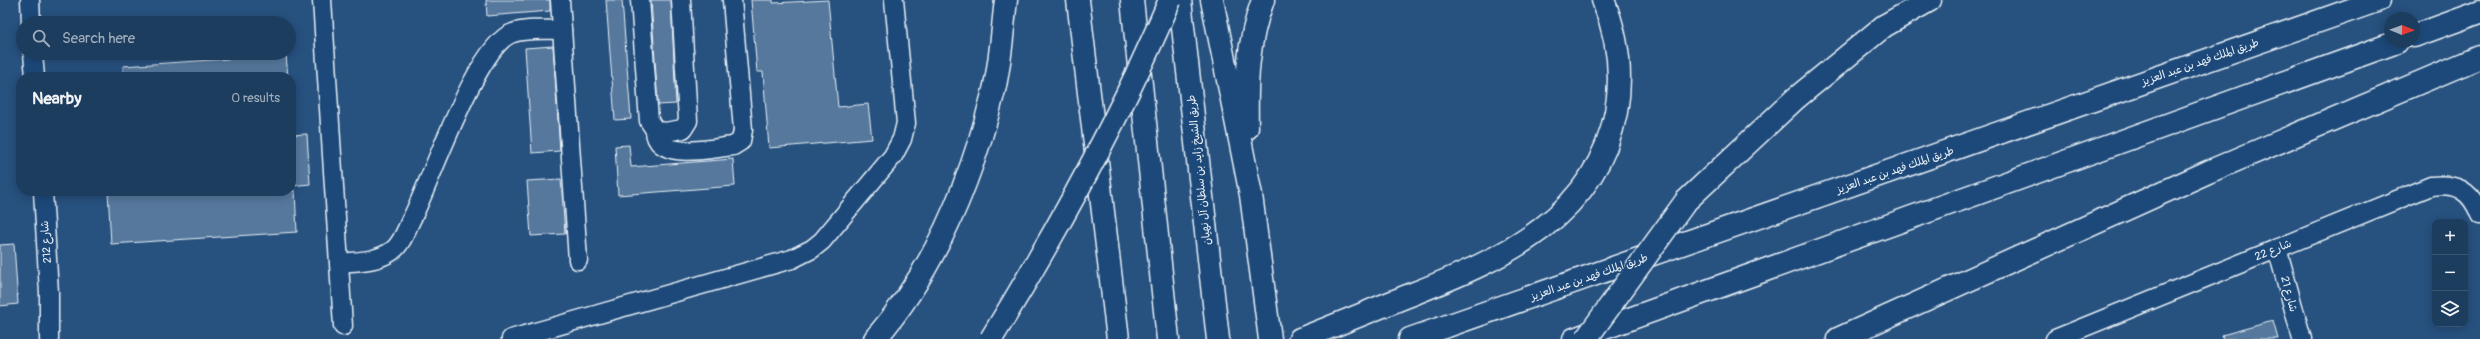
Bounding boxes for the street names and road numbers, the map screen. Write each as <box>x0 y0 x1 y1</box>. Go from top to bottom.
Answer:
street label: طريق الملك فهد بن عبد العزيز <box>2139 36 2261 90</box>
street label: طريق الشيخ زايد بن سلطان آل نهيان <box>1185 94 1214 246</box>
street label: طريق الملك فهد بن عبد العزيز <box>1834 144 1956 198</box>
street label: شارع 212 <box>38 220 56 264</box>
street label: شارع 22 <box>2253 237 2294 265</box>
street label: طريق الملك فهد بن عبد العزيز <box>1528 251 1650 305</box>
street label: شارع 21 <box>2276 275 2300 314</box>

